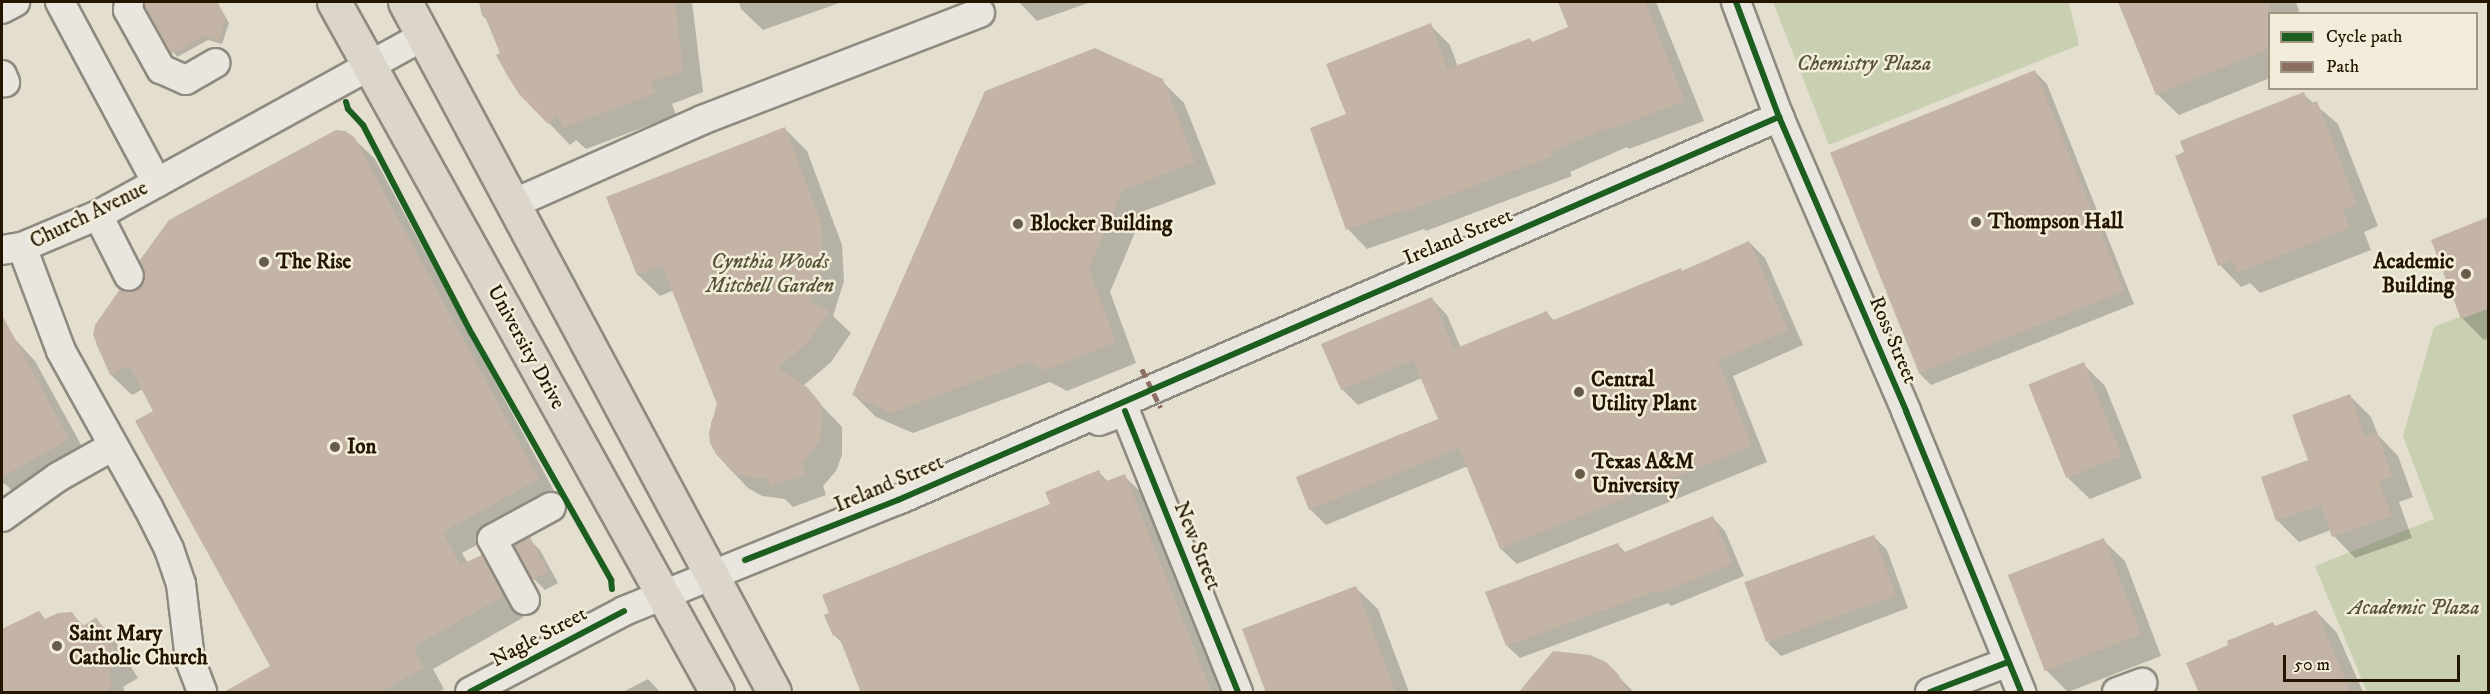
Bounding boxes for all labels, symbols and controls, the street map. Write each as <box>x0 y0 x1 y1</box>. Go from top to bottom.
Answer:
legend <box>2268 12 2478 90</box>
text: Cycle path <box>2326 26 2403 48</box>
park label: Chemistry Plaza <box>1797 51 1931 77</box>
text: Path <box>2326 56 2359 78</box>
street label: Church Avenue <box>26 176 152 254</box>
street label: Ireland Street <box>1400 203 1516 271</box>
place label: Thompson Hall <box>1988 209 2123 235</box>
place label: Blocker Building <box>1030 211 1172 237</box>
marker: Thompson Hall <box>1969 215 1983 229</box>
marker: Blocker Building <box>1011 217 1025 231</box>
place label: The Rise <box>276 249 351 275</box>
park label: Cynthia Woods Mitchell Garden <box>706 249 834 299</box>
place label: Academic Building <box>2373 249 2454 299</box>
marker: The Rise <box>257 255 271 269</box>
marker: Academic Building <box>2459 267 2473 281</box>
street label: University Drive <box>481 280 571 414</box>
street label: Ross Street <box>1863 293 1923 387</box>
place label: Central Utility Plant <box>1591 367 1697 417</box>
marker: Central Utility Plant <box>1572 385 1586 399</box>
place label: Ion <box>347 434 377 460</box>
marker: Ion <box>328 440 342 454</box>
place label: Texas A&M University <box>1592 449 1694 499</box>
street label: Ireland Street <box>831 450 947 518</box>
marker: Texas A&M University <box>1573 467 1587 481</box>
street label: New Street <box>1168 498 1226 594</box>
park label: Academic Plaza <box>2348 595 2480 621</box>
street label: Nagle Street <box>487 601 591 673</box>
place label: Saint Mary Catholic Church <box>69 621 208 671</box>
marker: Saint Mary Catholic Church <box>50 639 64 653</box>
scale bar <box>2286 643 2463 681</box>
text: 50 m <box>2294 654 2330 676</box>

